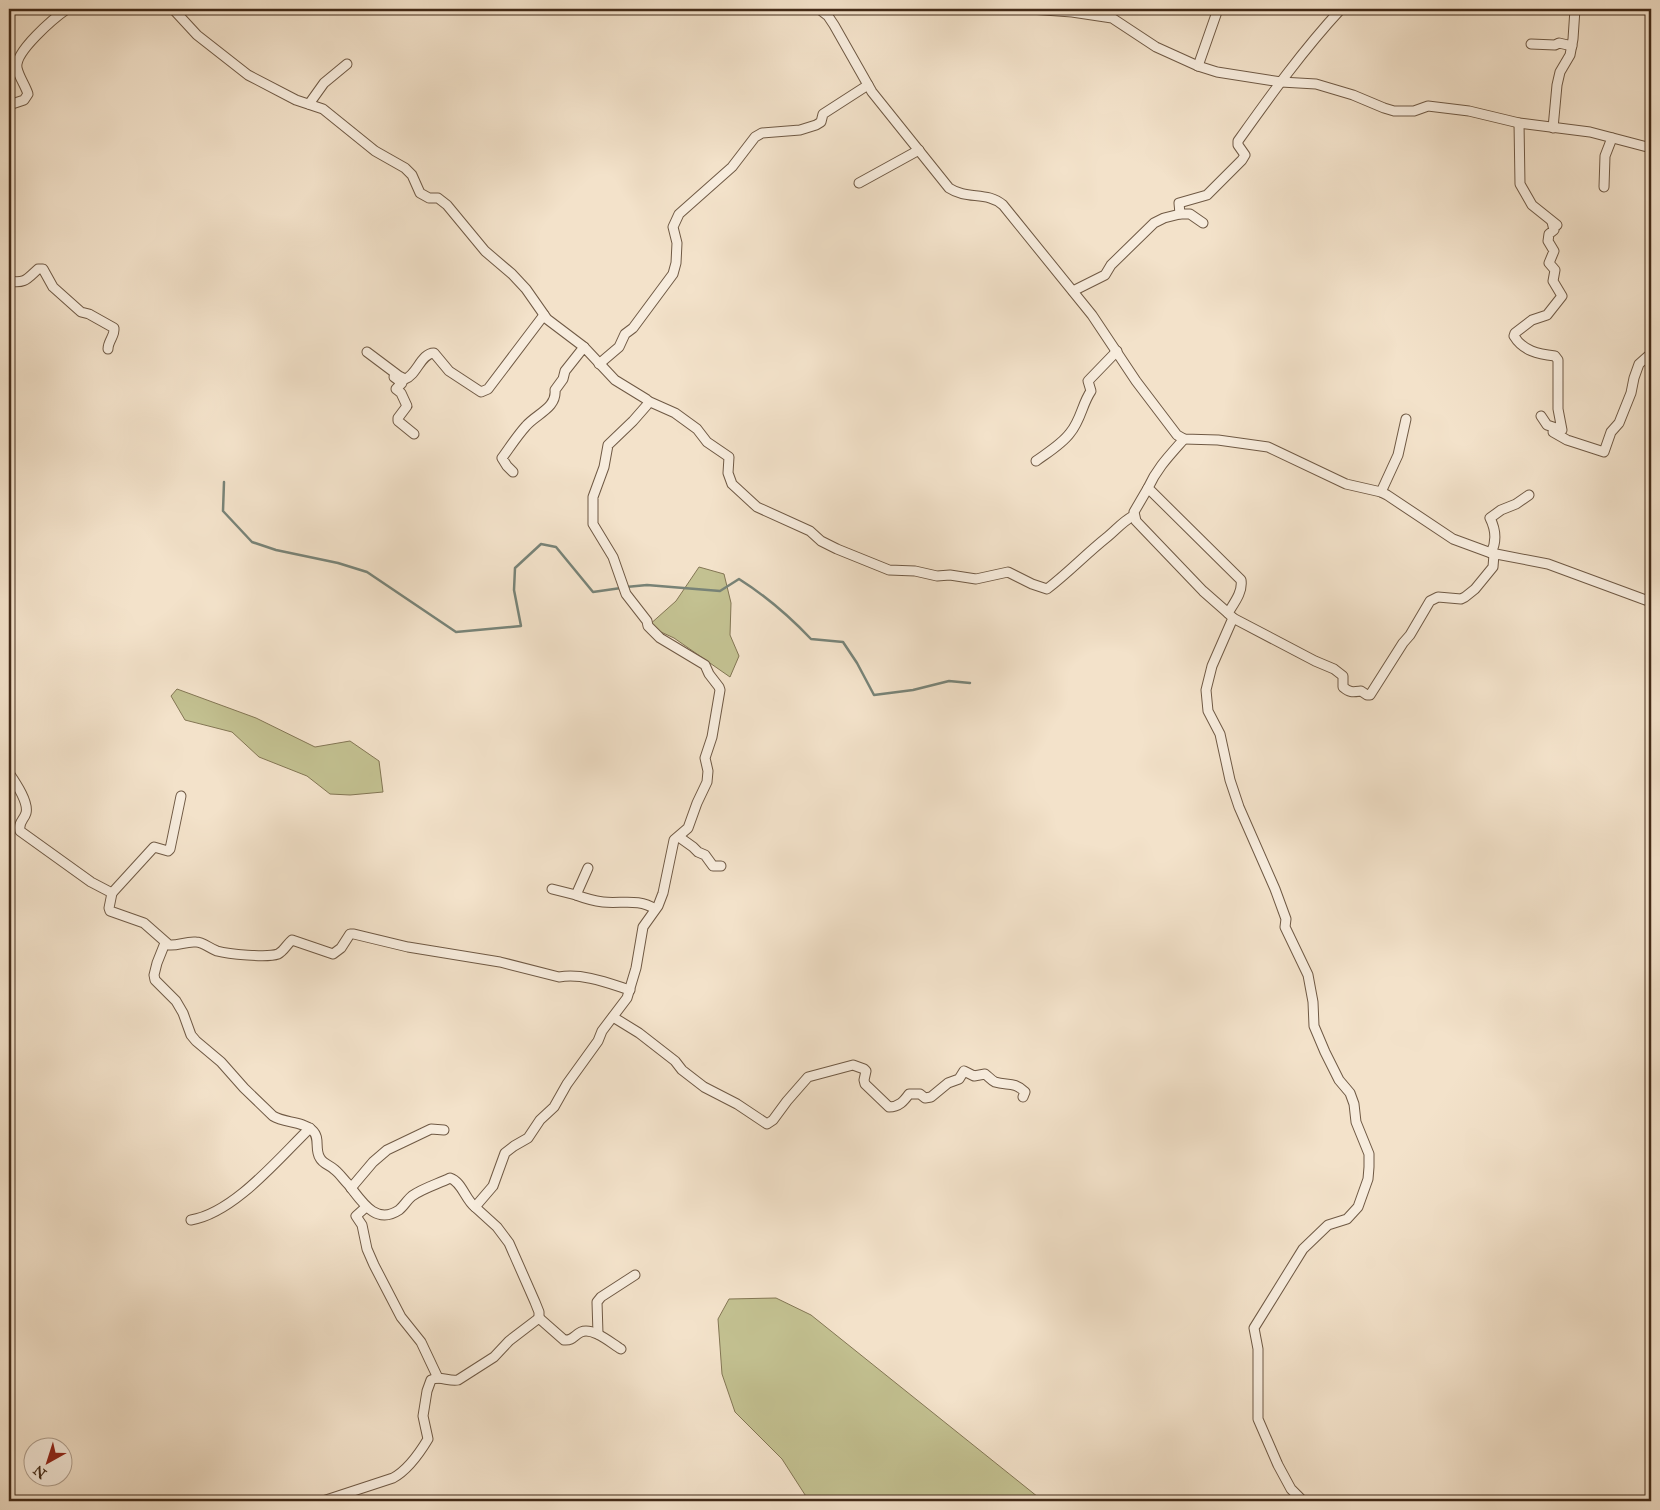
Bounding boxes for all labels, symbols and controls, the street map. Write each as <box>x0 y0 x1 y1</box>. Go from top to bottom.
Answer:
north arrow <box>22 1438 72 1488</box>
text: N <box>30 1461 50 1482</box>

